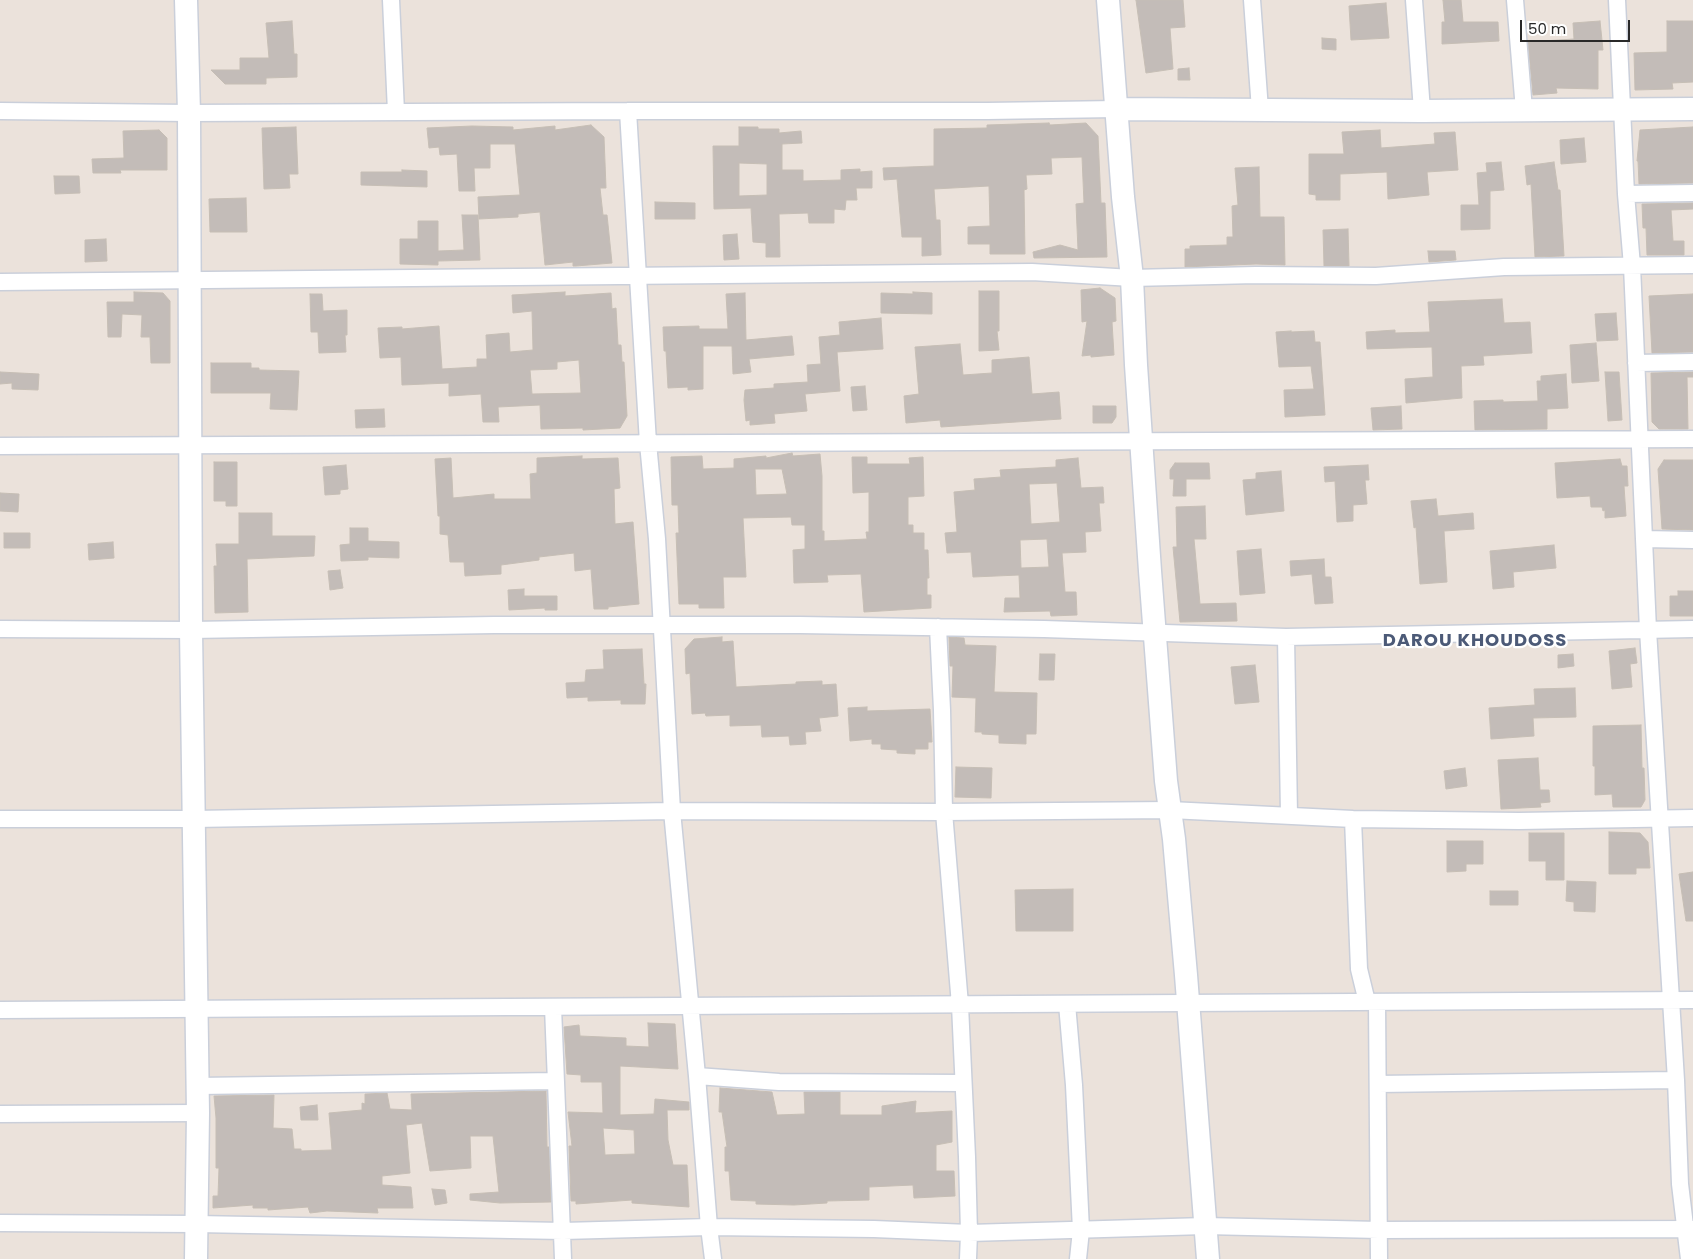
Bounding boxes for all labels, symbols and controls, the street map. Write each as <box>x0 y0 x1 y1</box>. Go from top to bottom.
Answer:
scale bar <box>1523 10 1633 42</box>
text: 50 m <box>1528 18 1566 39</box>
district label: DAROU KHOUDOSS <box>1381 630 1569 652</box>

